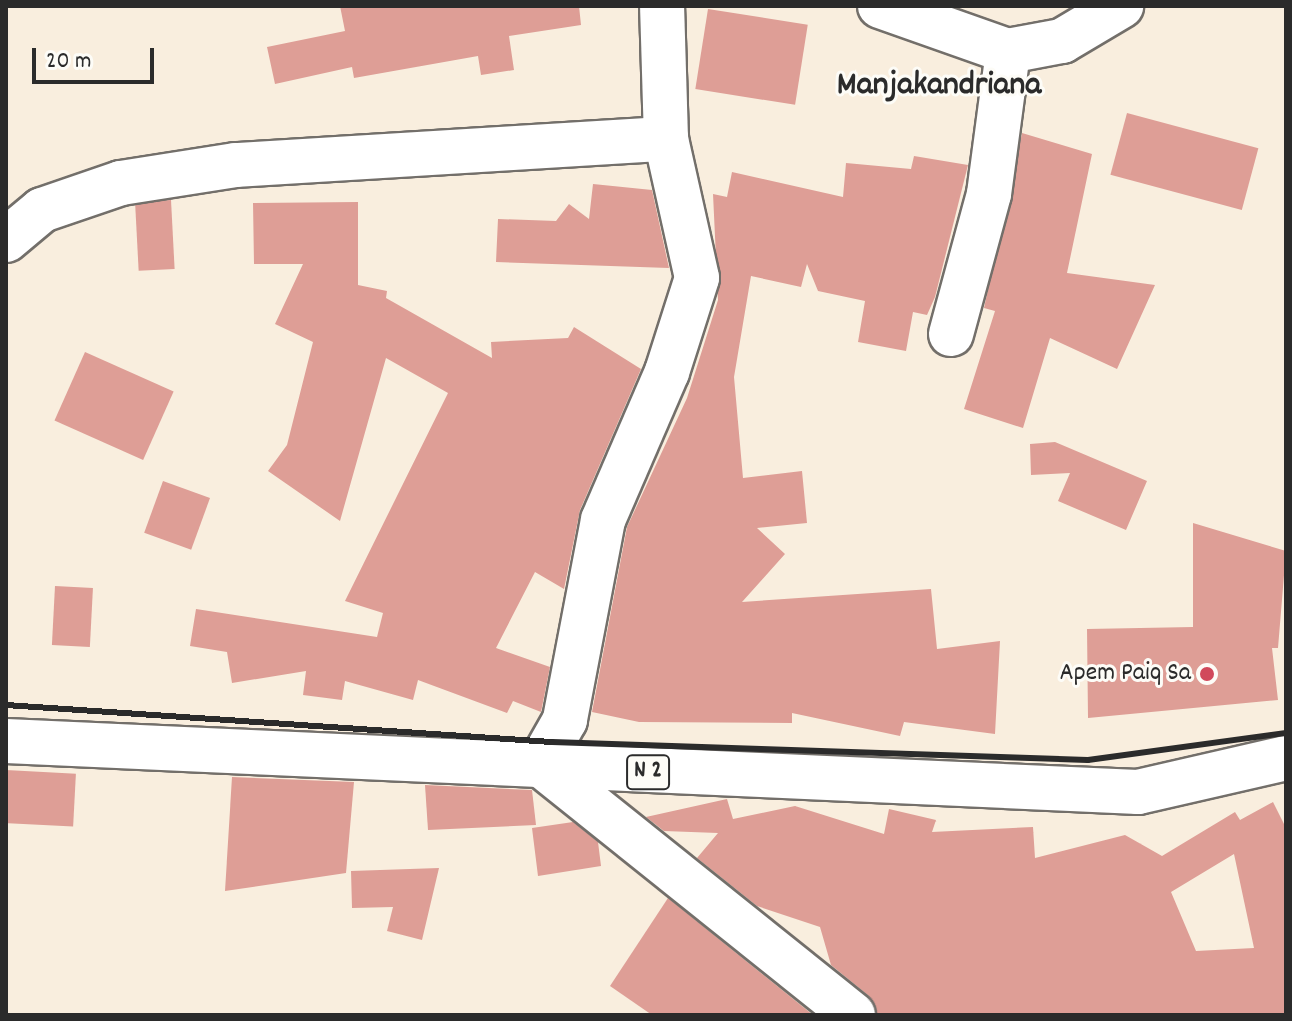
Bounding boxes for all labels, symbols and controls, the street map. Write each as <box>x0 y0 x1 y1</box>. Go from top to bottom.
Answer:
scale bar <box>36 32 158 82</box>
text: 20 m <box>46 45 92 79</box>
district label: Manjakandriana <box>837 67 1041 107</box>
place label: Apem Paiq Sa <box>1060 658 1191 690</box>
marker: Apem Paiq Sa <box>1198 665 1216 683</box>
road number: N 2 <box>626 752 670 792</box>

